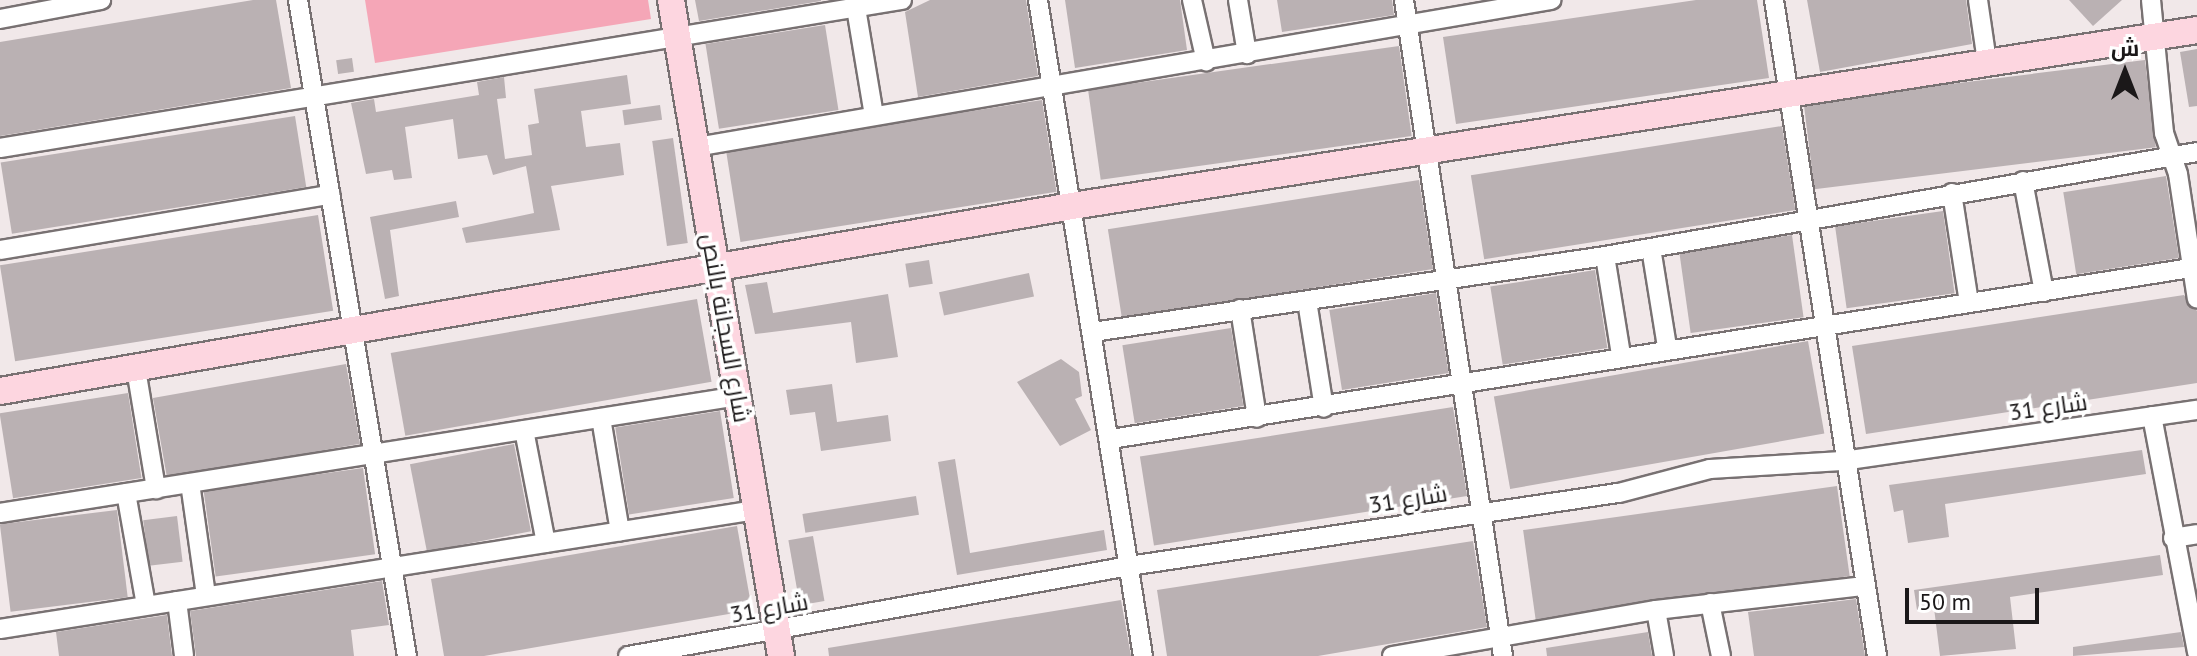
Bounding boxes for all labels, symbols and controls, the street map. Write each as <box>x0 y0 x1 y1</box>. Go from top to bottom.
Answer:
north arrow <box>2085 32 2165 112</box>
text: ش <box>2111 34 2139 62</box>
street label: شارع السجانة بالنص <box>695 231 757 425</box>
street label: شارع 31 <box>2007 387 2089 427</box>
street label: شارع 31 <box>1367 479 1449 519</box>
scale bar <box>1909 572 2043 622</box>
text: 50 m <box>1919 586 1971 617</box>
street label: شارع 31 <box>728 587 810 629</box>

